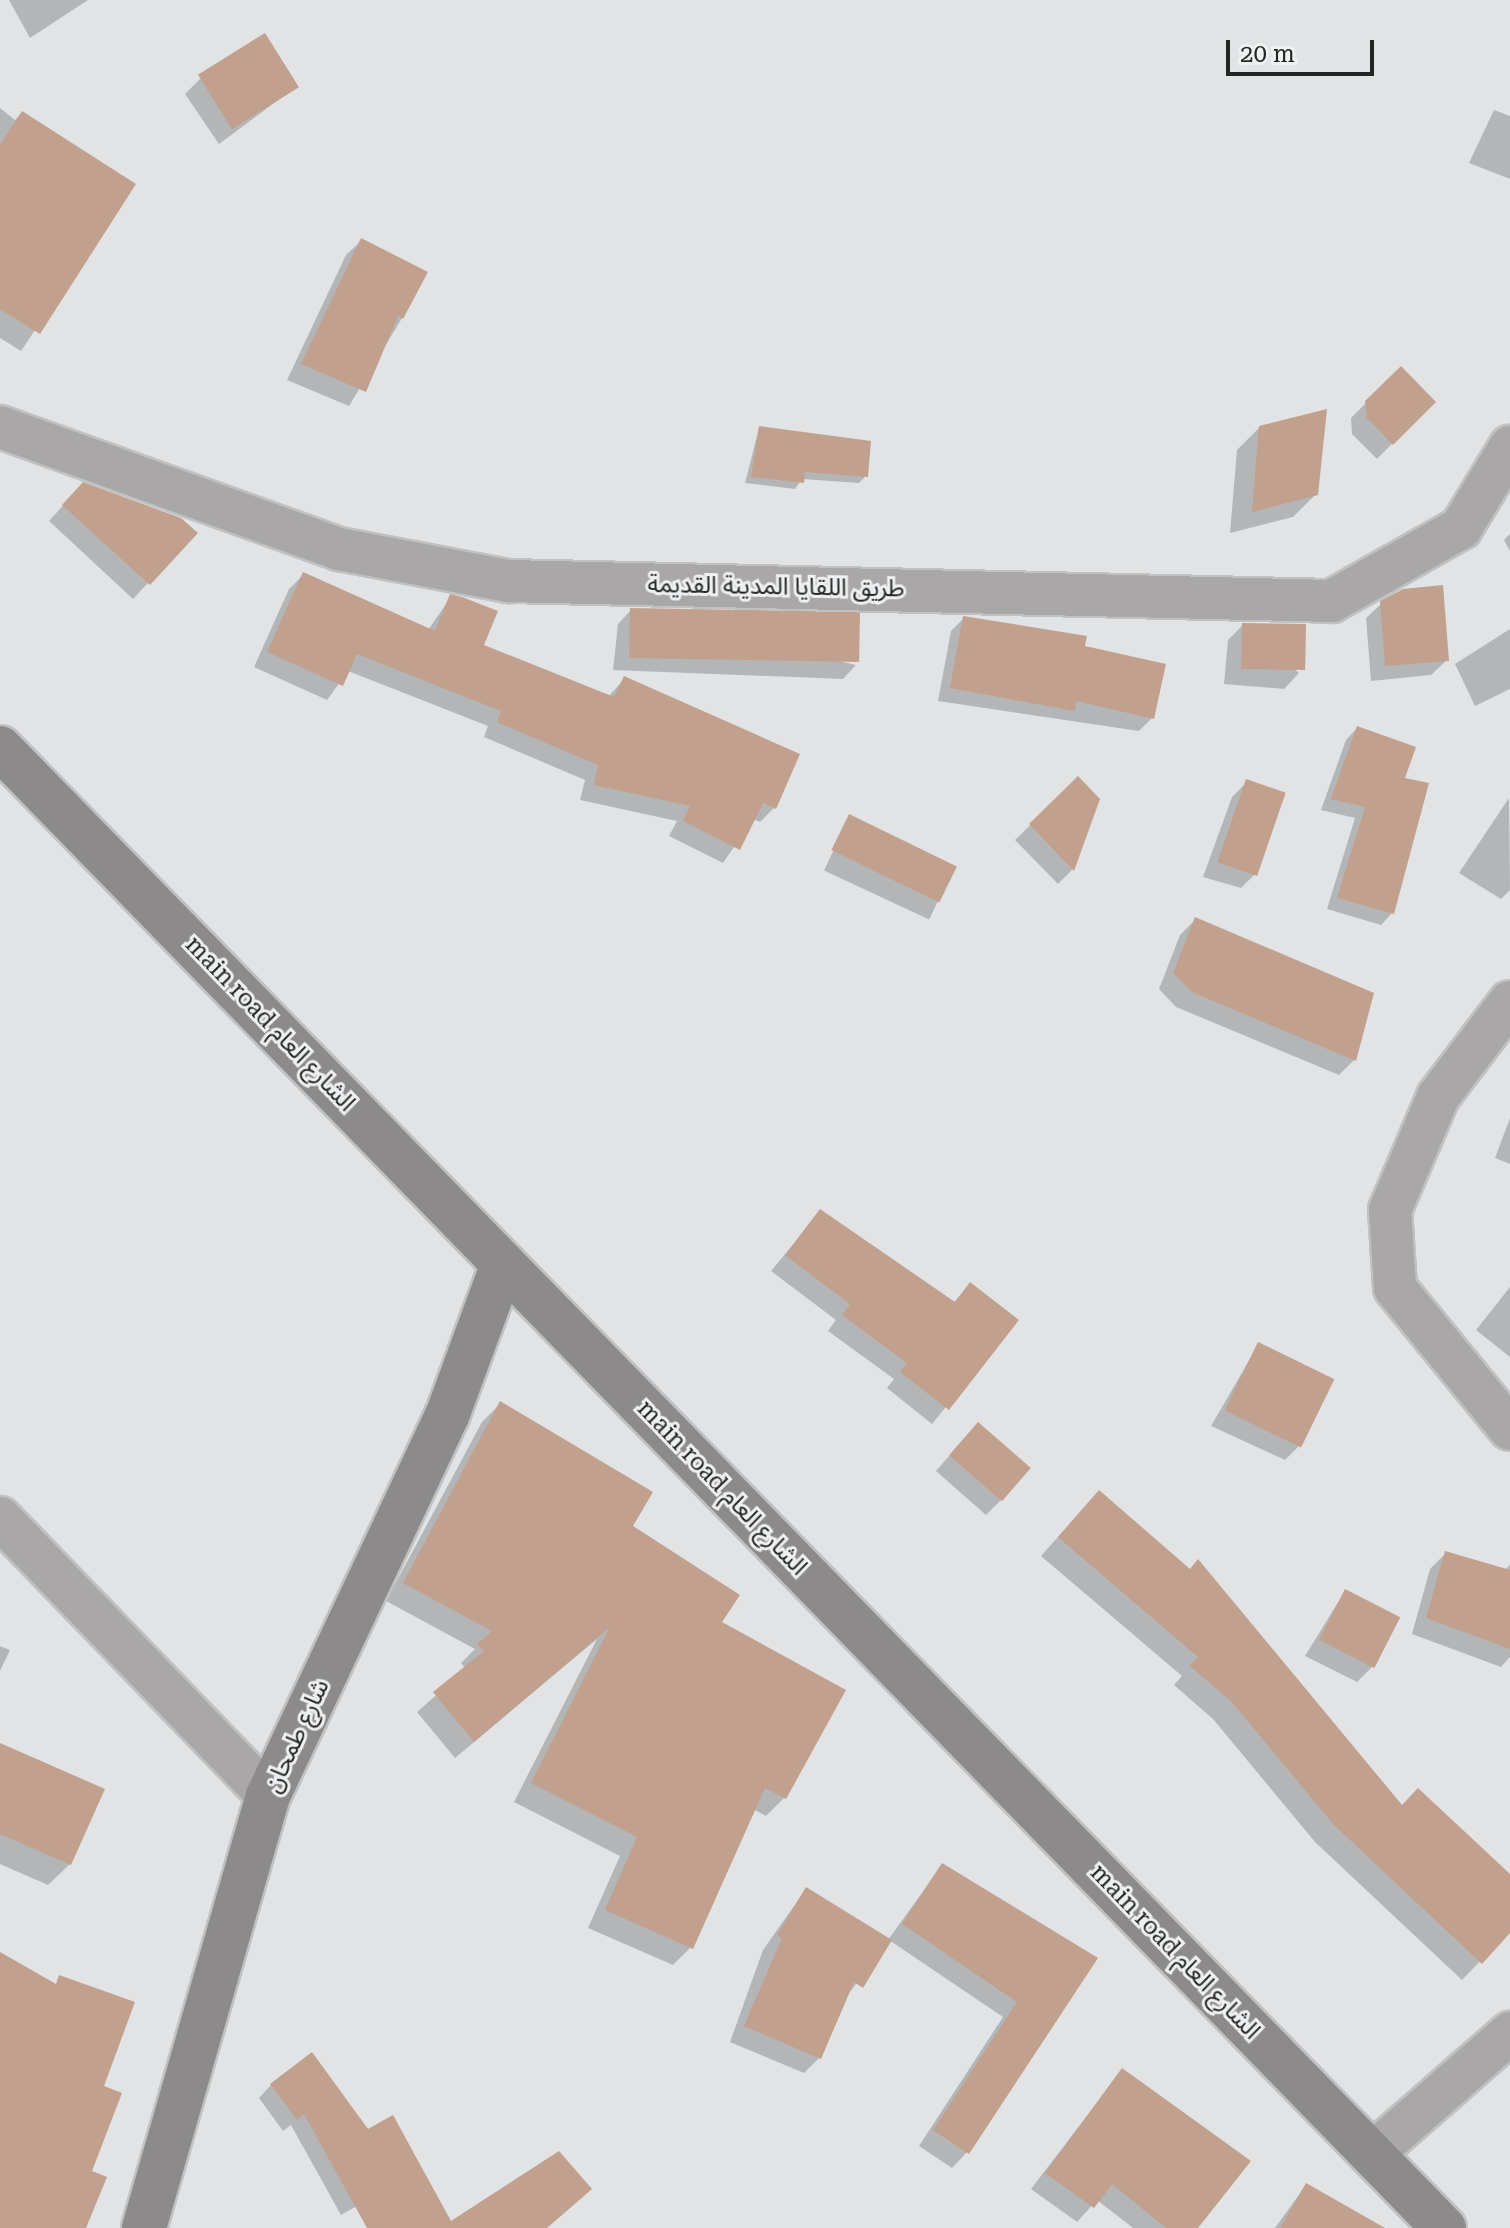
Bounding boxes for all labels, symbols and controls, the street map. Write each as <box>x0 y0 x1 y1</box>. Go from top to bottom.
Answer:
scale bar <box>1230 24 1378 74</box>
text: 20 m <box>1240 40 1295 68</box>
street label: طريق اللقايا المدينة القديمة <box>647 570 905 604</box>
street label: main road الشارع العام <box>179 931 361 1117</box>
street label: main road الشارع العام <box>631 1395 813 1581</box>
street label: شارع طمحان <box>258 1675 336 1797</box>
street label: main road الشارع العام <box>1084 1859 1266 2045</box>

